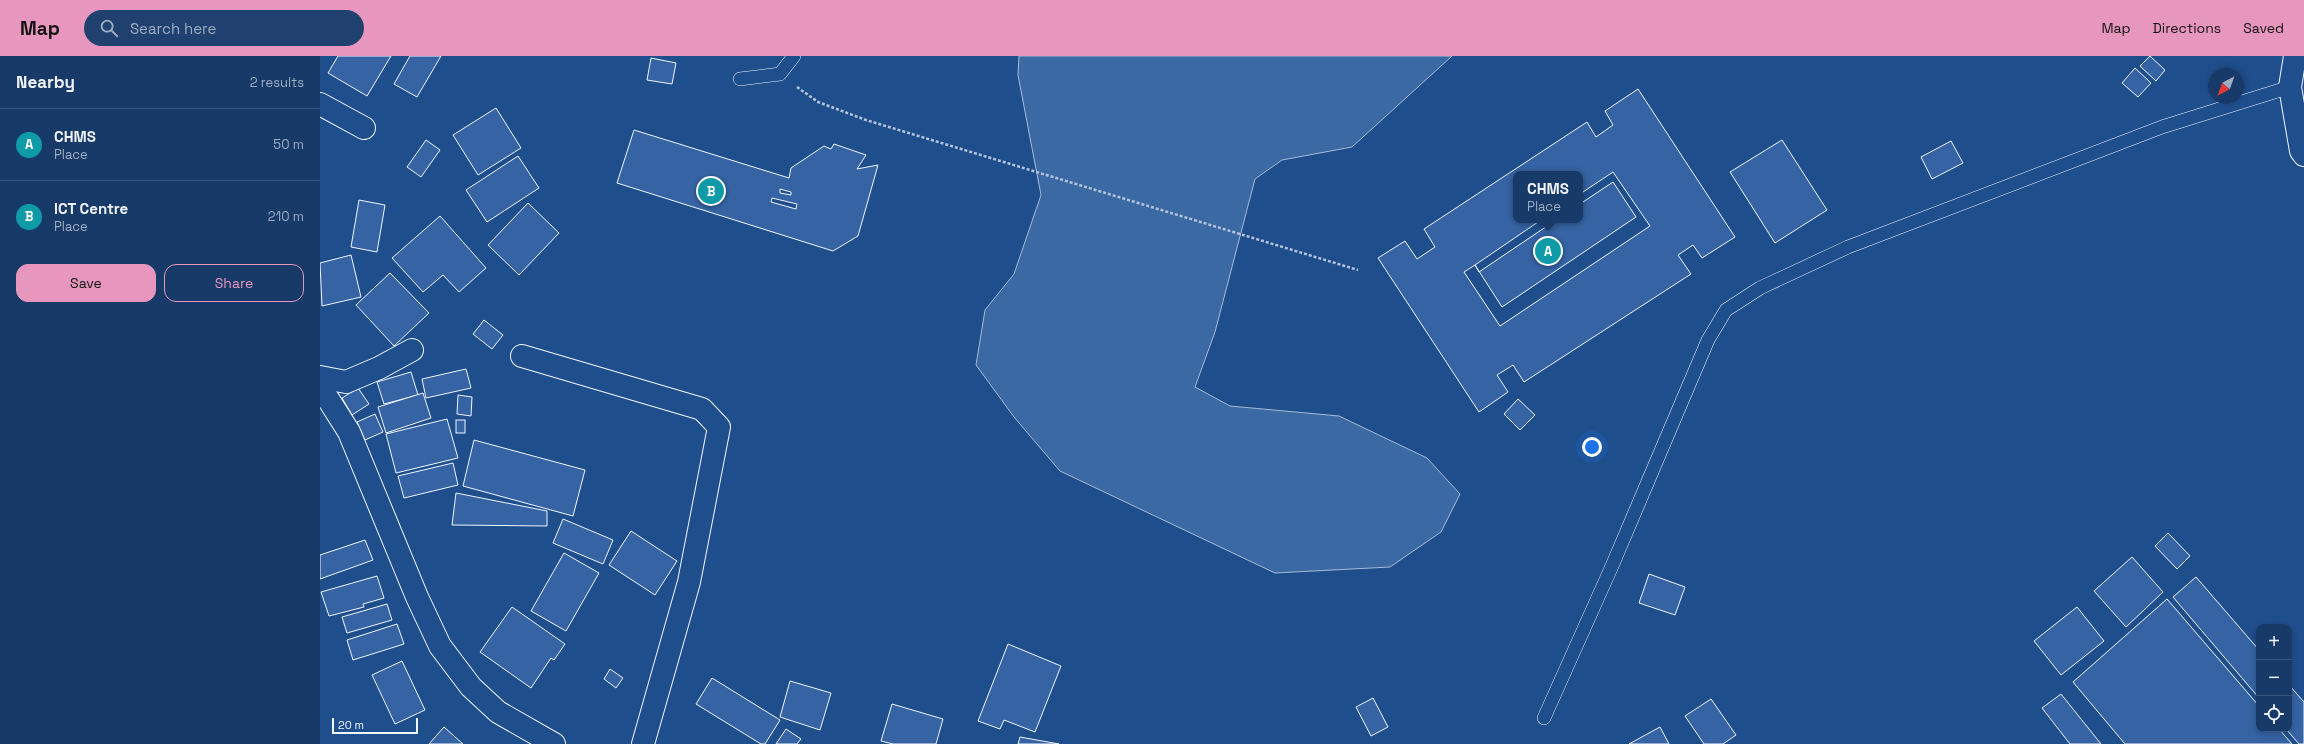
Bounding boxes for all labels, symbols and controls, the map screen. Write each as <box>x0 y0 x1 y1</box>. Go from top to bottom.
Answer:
search box <box>84 10 364 46</box>
text: Map <box>20 16 60 41</box>
icon: search <box>98 17 120 39</box>
text: Search here <box>130 19 216 38</box>
text: Map <box>2101 19 2131 37</box>
text: Directions <box>2153 19 2221 37</box>
text: Saved <box>2243 19 2284 37</box>
north arrow <box>2208 68 2244 104</box>
text: Nearby <box>16 71 75 93</box>
text: 2 results <box>250 74 304 91</box>
text: CHMS <box>54 127 96 146</box>
text: A <box>25 136 33 153</box>
text: 50 m <box>273 136 304 153</box>
text: Place <box>54 146 88 163</box>
popup <box>1513 171 1583 223</box>
pin: B <box>698 176 724 206</box>
text: CHMS <box>1527 179 1569 198</box>
text: Place <box>1527 198 1561 215</box>
text: ICT Centre <box>54 199 128 218</box>
text: B <box>25 208 33 225</box>
text: 210 m <box>268 208 304 225</box>
text: Place <box>54 218 88 235</box>
pin: A <box>1535 236 1561 266</box>
button: Save <box>16 264 156 302</box>
button: Share <box>164 264 304 302</box>
your location <box>1582 437 1602 457</box>
map controls <box>2256 624 2292 732</box>
button: + <box>2256 624 2292 660</box>
button: − <box>2256 660 2292 696</box>
button: locate <box>2256 696 2292 732</box>
scale bar <box>332 716 418 735</box>
text: 20 m <box>338 718 364 732</box>

